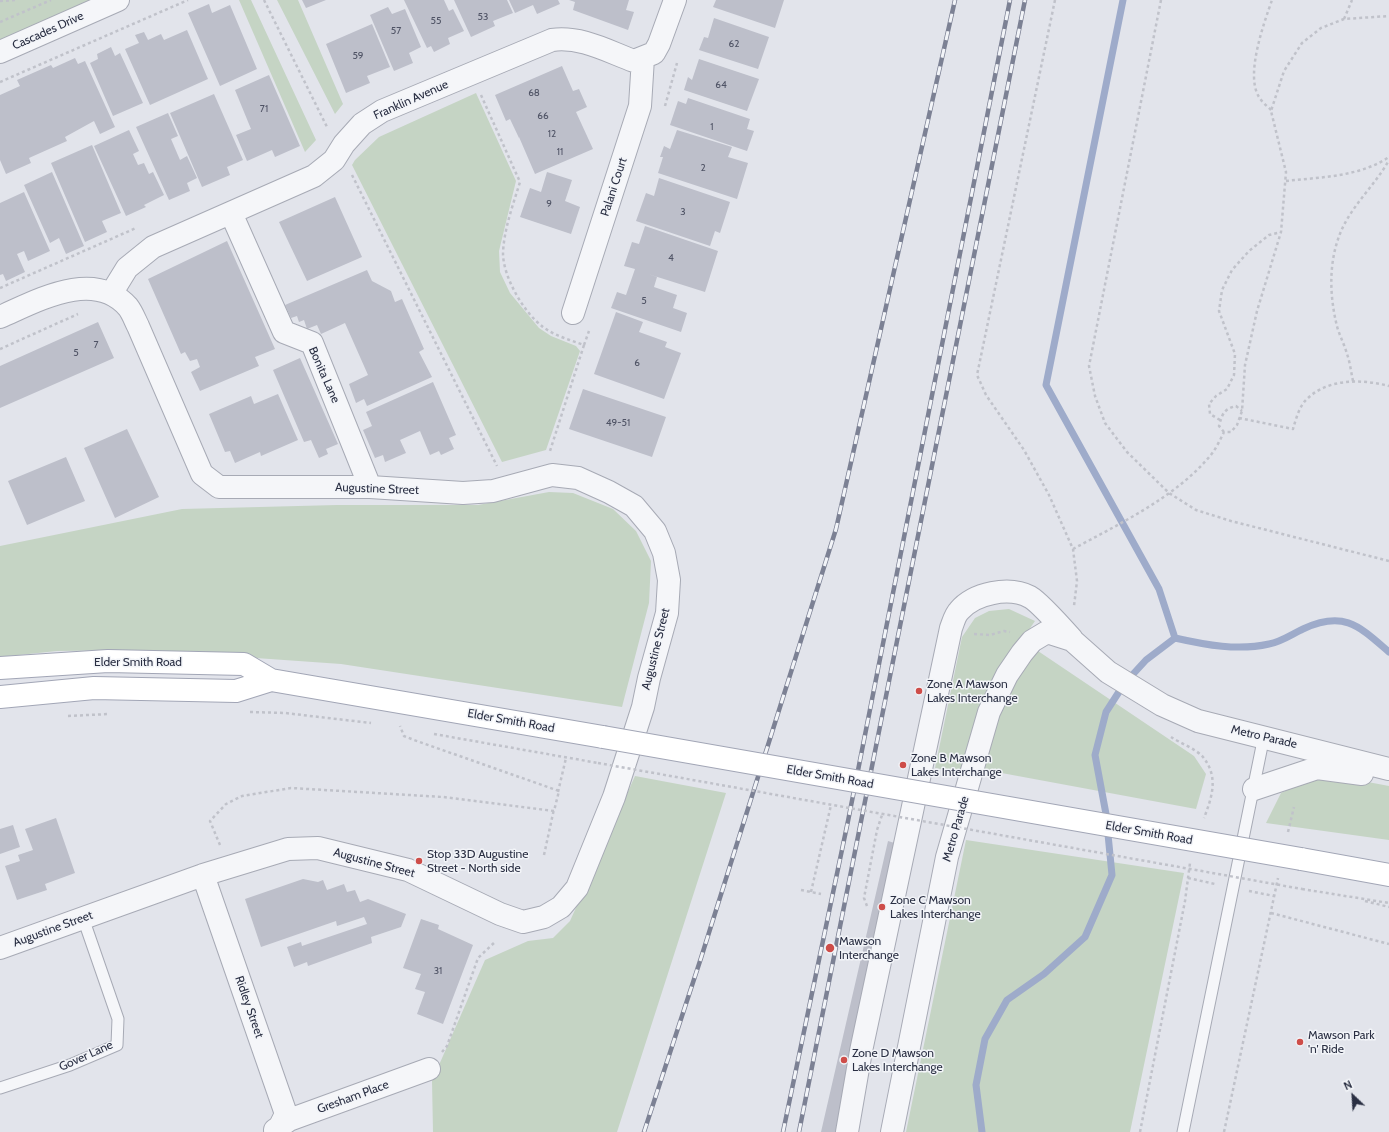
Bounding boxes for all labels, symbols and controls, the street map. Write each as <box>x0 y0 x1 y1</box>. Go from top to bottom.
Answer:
street label: Cascades Drive <box>10 9 86 53</box>
house number: 53 <box>478 11 488 23</box>
house number: 55 <box>431 15 441 27</box>
house number: 57 <box>391 25 401 37</box>
house number: 62 <box>729 38 739 50</box>
house number: 59 <box>352 50 364 62</box>
street label: Franklin Avenue <box>371 77 451 123</box>
house number: 64 <box>715 79 727 91</box>
house number: 68 <box>528 87 540 99</box>
house number: 71 <box>260 103 268 115</box>
house number: 66 <box>537 110 549 122</box>
house number: 1 <box>710 121 714 133</box>
house number: 12 <box>548 128 556 140</box>
house number: 11 <box>557 146 563 158</box>
street label: Palani Court <box>598 156 630 218</box>
house number: 2 <box>700 162 706 174</box>
house number: 9 <box>546 198 552 210</box>
house number: 3 <box>680 206 686 218</box>
house number: 4 <box>668 252 674 264</box>
house number: 5 <box>641 295 647 307</box>
house number: 7 <box>93 339 99 351</box>
street label: Bonita Lane <box>305 345 343 405</box>
house number: 5 <box>73 347 79 359</box>
house number: 6 <box>634 357 640 369</box>
house number: 49-51 <box>606 417 630 429</box>
street label: Augustine Street <box>335 480 419 498</box>
street label: Augustine Street <box>639 607 673 691</box>
street label: Elder Smith Road <box>94 655 182 669</box>
place label: Zone A Mawson Lakes Interchange <box>927 677 1018 705</box>
marker: Zone A Mawson Lakes Interchange <box>914 686 924 696</box>
street label: Elder Smith Road <box>466 706 556 736</box>
street label: Metro Parade <box>1230 722 1298 752</box>
place label: Zone B Mawson Lakes Interchange <box>911 751 1002 779</box>
marker: Zone B Mawson Lakes Interchange <box>898 760 908 770</box>
street label: Elder Smith Road <box>785 762 875 792</box>
street label: Metro Parade <box>940 795 972 863</box>
street label: Elder Smith Road <box>1104 818 1194 848</box>
street label: Augustine Street <box>332 845 416 881</box>
place label: Stop 33D Augustine Street - North side <box>427 847 528 875</box>
marker: Stop 33D Augustine Street - North side <box>414 856 424 866</box>
place label: Zone C Mawson Lakes Interchange <box>890 893 981 921</box>
marker: Zone C Mawson Lakes Interchange <box>877 902 887 912</box>
street label: Augustine Street <box>11 908 95 950</box>
place label: Mawson Interchange <box>839 934 899 962</box>
marker: Mawson Interchange <box>824 942 836 954</box>
house number: 31 <box>434 965 442 977</box>
street label: Ridley Street <box>232 974 266 1040</box>
place label: Mawson Park 'n' Ride <box>1308 1028 1375 1056</box>
marker: Mawson Park 'n' Ride <box>1295 1037 1305 1047</box>
street label: Gover Lane <box>57 1038 115 1074</box>
place label: Zone D Mawson Lakes Interchange <box>852 1046 943 1074</box>
marker: Zone D Mawson Lakes Interchange <box>839 1055 849 1065</box>
north arrow <box>1333 1076 1373 1116</box>
street label: Gresham Place <box>315 1077 391 1117</box>
text: N <box>1341 1077 1354 1093</box>

